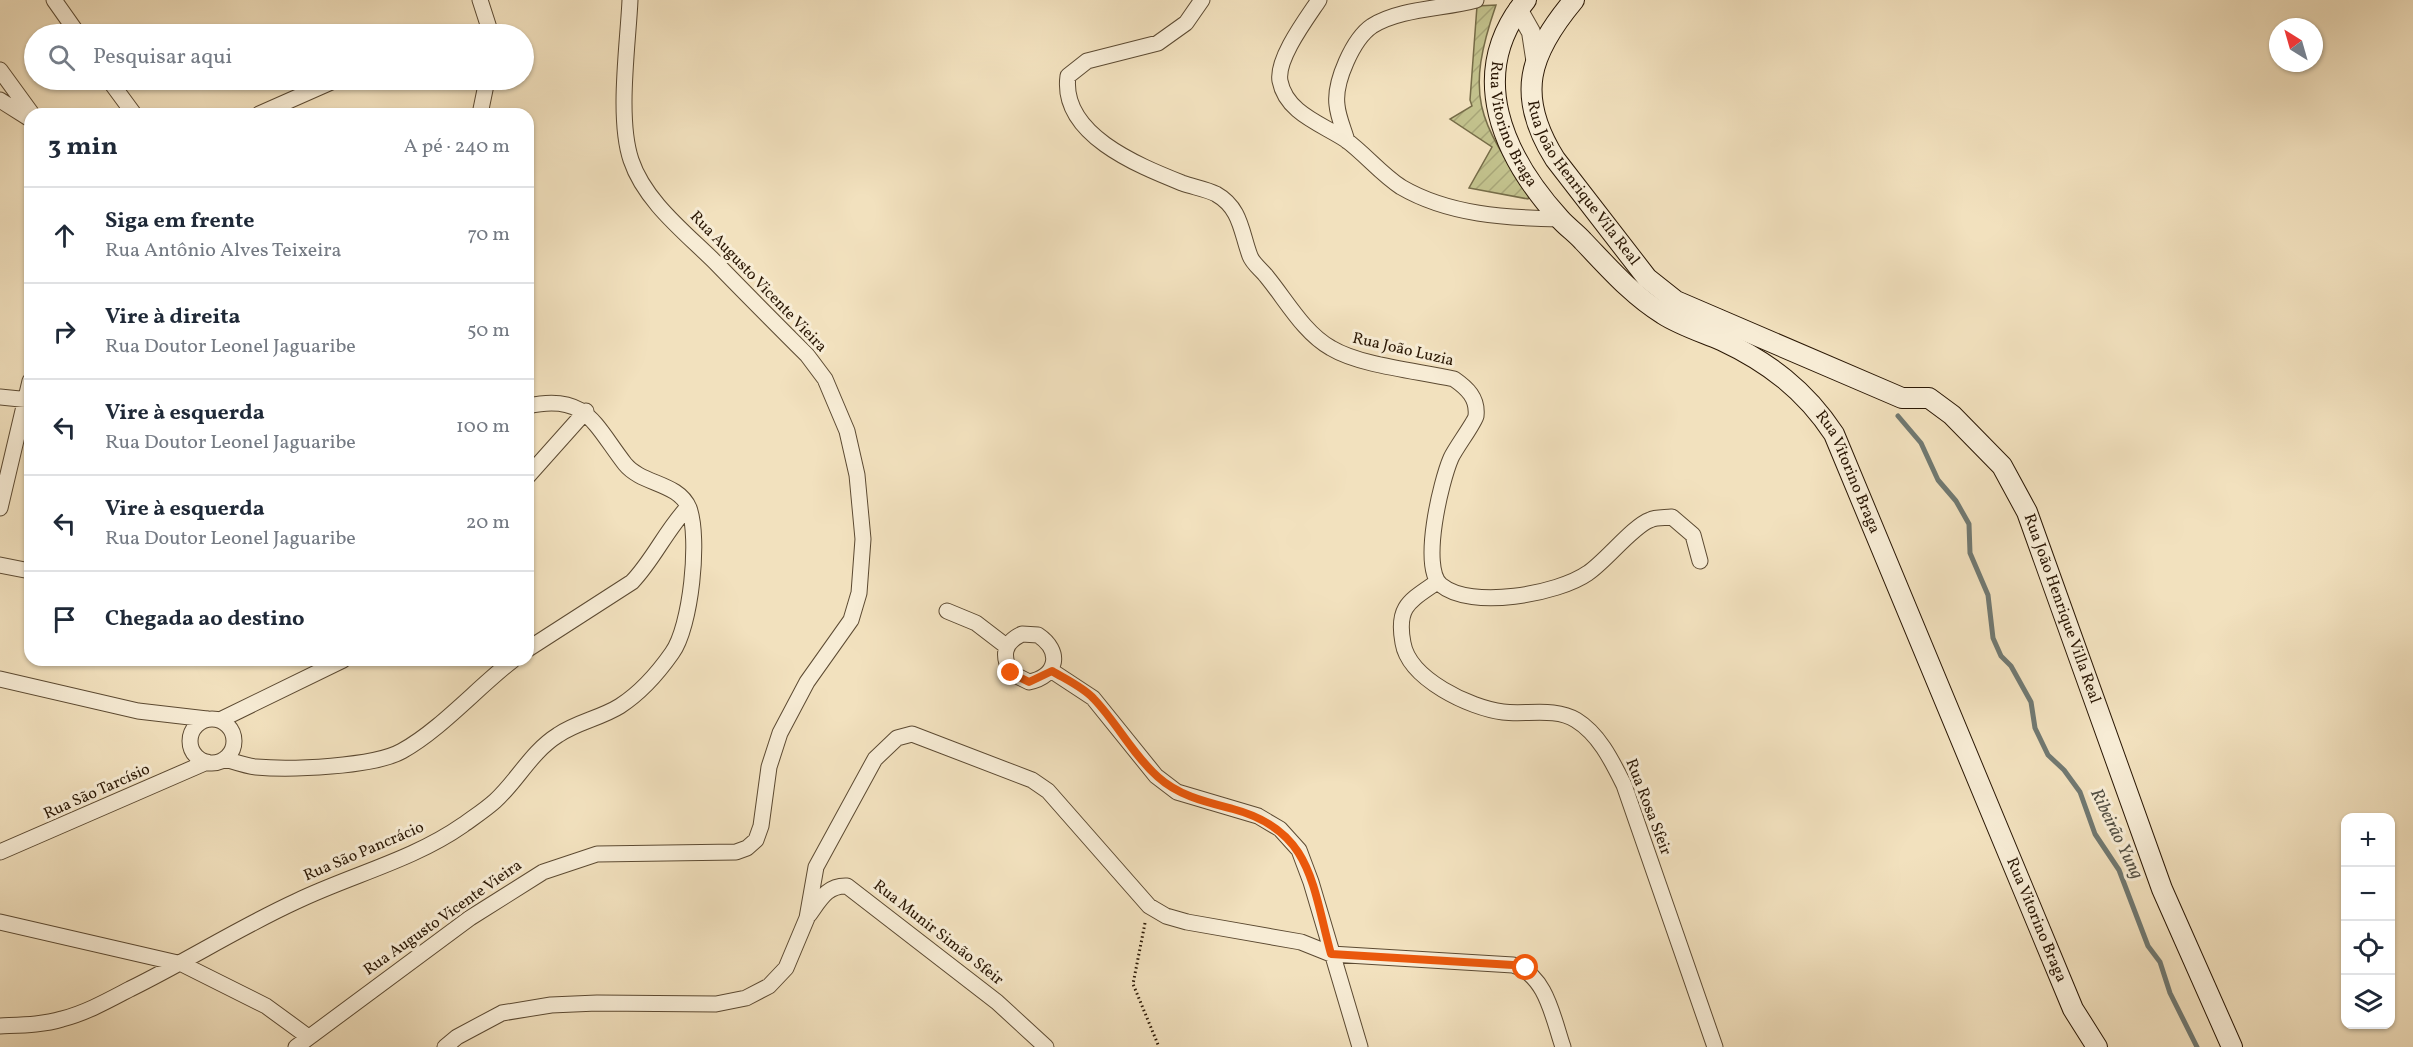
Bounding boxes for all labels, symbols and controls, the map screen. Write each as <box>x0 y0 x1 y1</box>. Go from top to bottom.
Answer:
north arrow <box>2269 18 2323 72</box>
search box <box>24 24 534 90</box>
icon: search <box>45 41 78 74</box>
text: Pesquisar aqui <box>93 42 232 73</box>
street label: Rua Vitorino Braga <box>1484 60 1542 192</box>
street label: Rua João Henrique Vila Real <box>1521 99 1645 271</box>
text: 3 min <box>48 129 118 165</box>
text: A pé · 240 m <box>404 133 510 161</box>
text: Siga em frente <box>105 206 255 237</box>
street label: Rua Augusto Vicente Vieira <box>684 206 832 358</box>
icon: ahead <box>48 219 81 252</box>
text: 70 m <box>467 221 510 249</box>
text: Rua Antônio Alves Teixeira <box>105 237 342 265</box>
text: Vire à direita <box>105 302 241 333</box>
icon: right <box>48 315 81 348</box>
text: 50 m <box>467 317 510 345</box>
street label: Rua João Luzia <box>1350 328 1456 372</box>
text: Rua Doutor Leonel Jaguaribe <box>105 333 356 361</box>
text: Vire à esquerda <box>105 398 265 429</box>
street label: Rua Vitorino Braga <box>1810 406 1885 537</box>
icon: left <box>48 411 81 444</box>
text: 100 m <box>456 413 510 441</box>
text: Rua Doutor Leonel Jaguaribe <box>105 429 356 457</box>
text: Vire à esquerda <box>105 494 265 525</box>
icon: left <box>48 507 81 540</box>
text: 20 m <box>466 509 510 537</box>
street label: Rua João Henrique Villa Real <box>2018 511 2106 707</box>
text: Rua Doutor Leonel Jaguaribe <box>105 525 356 553</box>
icon: arrive <box>48 603 81 636</box>
text: Chegada ao destino <box>105 604 305 635</box>
route end <box>997 659 1023 685</box>
street label: Rua Rosa Sfeir <box>1620 756 1677 859</box>
street label: Rua São Tarcísio <box>40 759 154 825</box>
water label: Ribeirão Yung <box>2083 784 2149 884</box>
map controls <box>2341 813 2395 1029</box>
button: + <box>2341 813 2395 867</box>
street label: Rua São Pancrácio <box>300 817 428 887</box>
street label: Rua Vitorino Braga <box>2000 854 2072 986</box>
street label: Rua Augusto Vicente Vieira <box>359 855 527 981</box>
button: − <box>2341 867 2395 921</box>
street label: Rua Munir Simão Sfeir <box>868 875 1008 991</box>
button: locate <box>2341 921 2395 975</box>
route start <box>1512 954 1538 980</box>
button: layers <box>2341 975 2395 1029</box>

